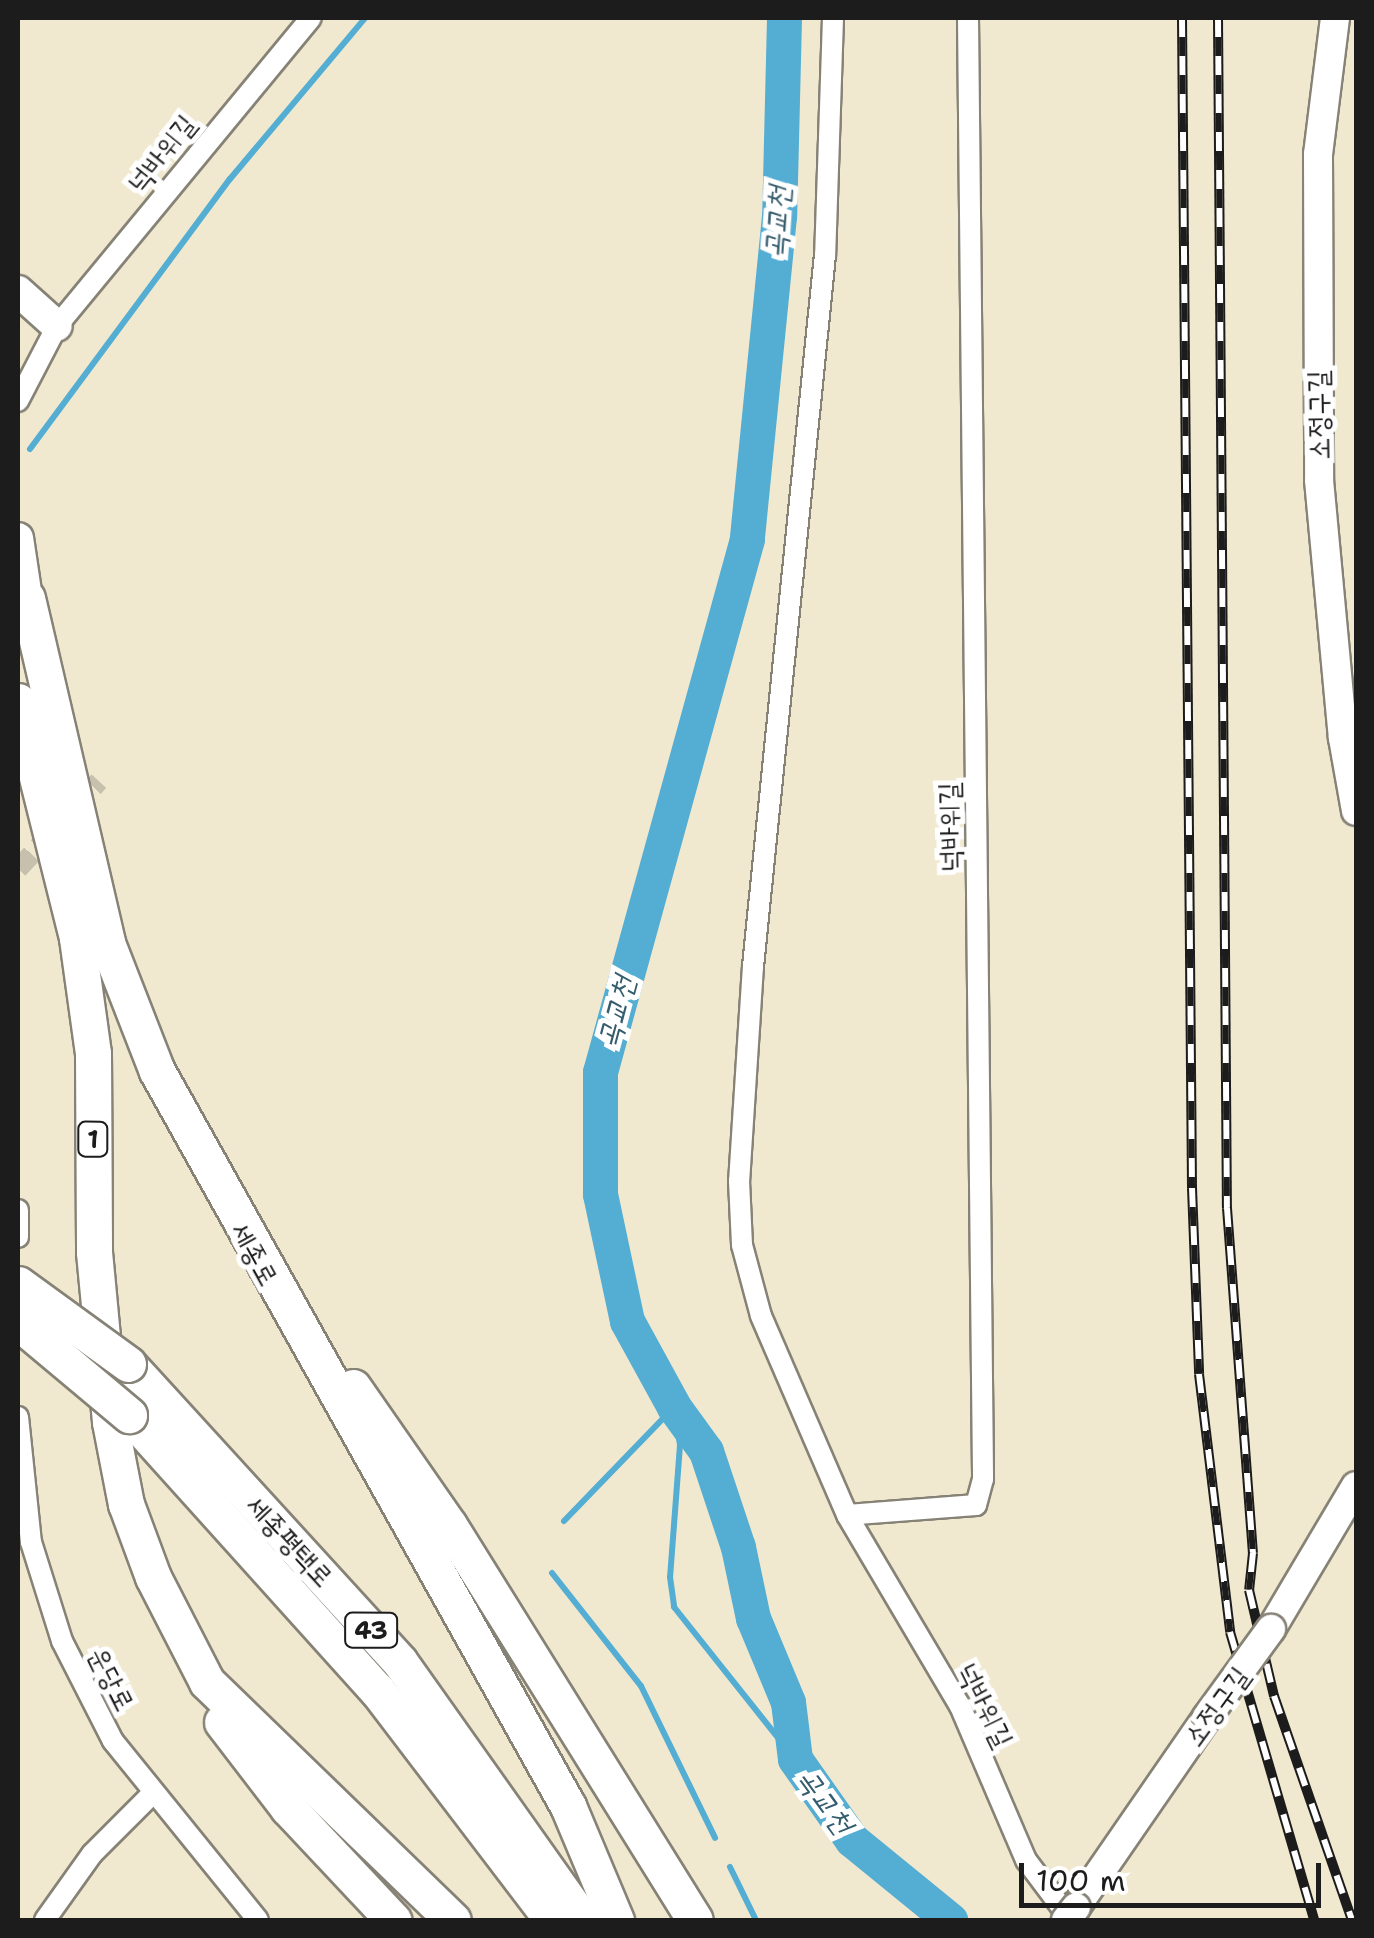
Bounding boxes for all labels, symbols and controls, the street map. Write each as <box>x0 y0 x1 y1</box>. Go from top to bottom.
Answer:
street label: 넉바위길 <box>120 107 202 199</box>
water label: 곡교천 <box>757 185 797 259</box>
street label: 소정구길 <box>1300 370 1336 460</box>
street label: 넉바위길 <box>931 782 967 872</box>
water label: 곡교천 <box>589 972 643 1052</box>
road number: 1 <box>76 1119 110 1159</box>
street label: 세종로 <box>224 1216 286 1292</box>
street label: 세종평택로 <box>239 1488 341 1594</box>
road number: 43 <box>344 1610 398 1650</box>
street label: 운당로 <box>82 1641 142 1717</box>
street label: 넉바위길 <box>951 1657 1021 1753</box>
street label: 소정구길 <box>1176 1660 1256 1752</box>
water label: 곡교천 <box>789 1761 861 1841</box>
scale bar <box>1024 1843 1326 1905</box>
text: 100 m <box>1036 1860 1126 1901</box>

